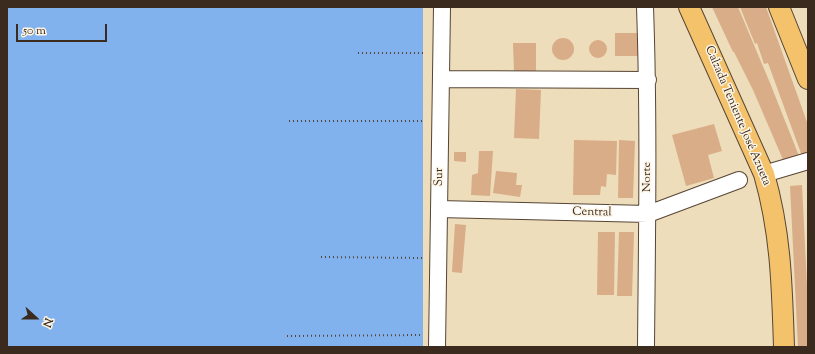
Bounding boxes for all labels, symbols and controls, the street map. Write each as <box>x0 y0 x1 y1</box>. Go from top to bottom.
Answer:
scale bar <box>18 16 109 42</box>
text: 50 m <box>23 22 46 40</box>
street label: Calzada Teniente José Azueta <box>701 44 773 188</box>
street label: Norte <box>641 162 655 192</box>
street label: Sur <box>433 168 447 186</box>
street label: Central <box>572 205 612 221</box>
north arrow <box>16 298 56 338</box>
text: N <box>38 315 56 329</box>

